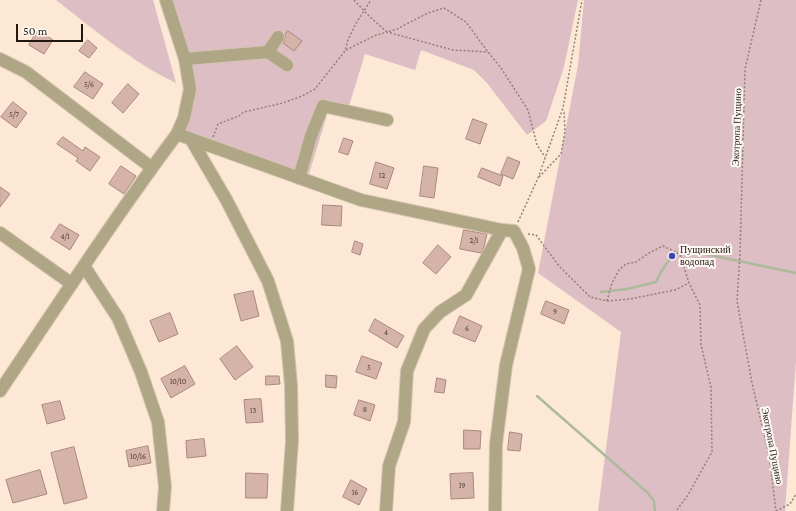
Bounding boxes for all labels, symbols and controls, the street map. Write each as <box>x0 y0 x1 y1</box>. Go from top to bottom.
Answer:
scale bar <box>18 16 85 42</box>
text: 50 m <box>23 24 47 38</box>
house number: 5/6 <box>84 80 94 90</box>
street label: Экотропа Пущино <box>730 88 744 166</box>
house number: 5/7 <box>9 110 19 120</box>
house number: 12 <box>379 171 385 181</box>
house number: 4/1 <box>60 232 70 242</box>
house number: 2/1 <box>470 236 478 246</box>
place label: Пущинский водопад <box>680 244 731 268</box>
marker: Пущинский водопад <box>667 251 677 261</box>
house number: 9 <box>553 307 557 317</box>
house number: 6 <box>465 324 469 334</box>
house number: 4 <box>384 328 388 338</box>
house number: 5 <box>367 363 371 373</box>
house number: 10/10 <box>170 377 186 387</box>
house number: 8 <box>363 405 367 415</box>
house number: 13 <box>250 406 256 416</box>
street label: Экотропа Пущино <box>759 407 785 485</box>
house number: 10/16 <box>130 452 146 462</box>
house number: 19 <box>459 481 465 491</box>
house number: 16 <box>352 488 358 498</box>

